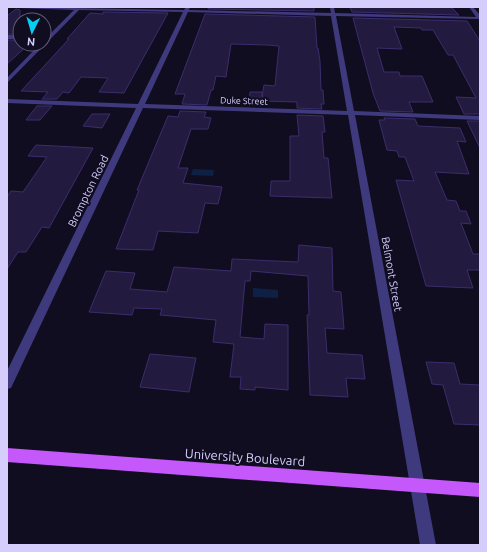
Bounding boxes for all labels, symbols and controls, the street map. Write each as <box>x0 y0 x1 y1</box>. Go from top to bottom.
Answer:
north arrow <box>12 12 52 52</box>
text: N <box>27 36 36 48</box>
street label: Duke Street <box>220 95 269 107</box>
street label: Brompton Road <box>65 153 111 229</box>
street label: Belmont Street <box>380 236 405 313</box>
street label: University Boulevard <box>184 446 306 468</box>

